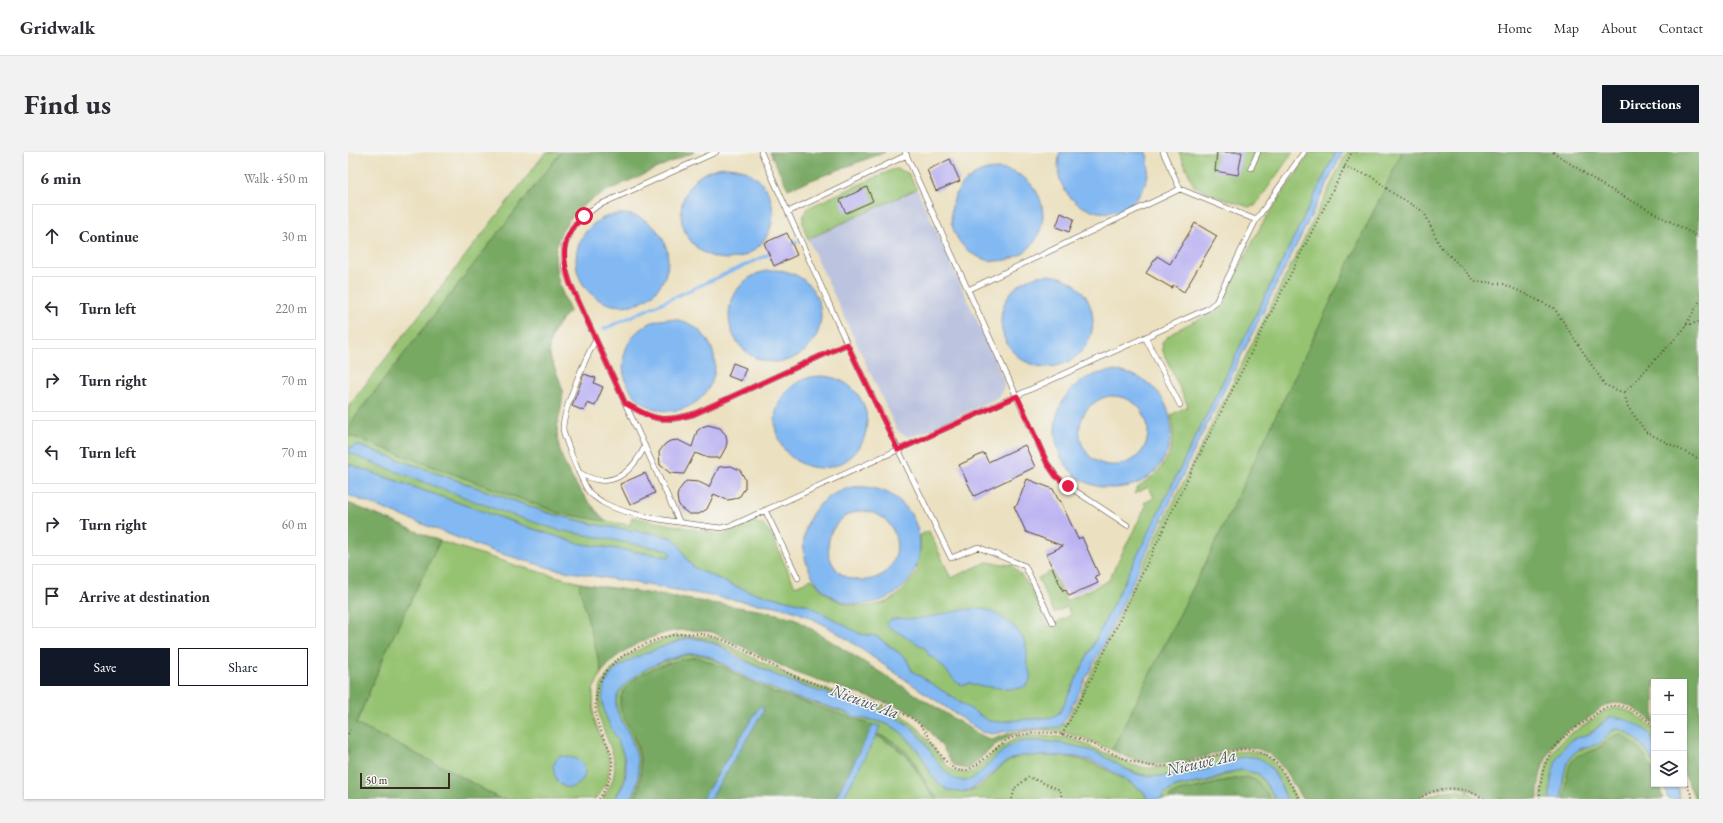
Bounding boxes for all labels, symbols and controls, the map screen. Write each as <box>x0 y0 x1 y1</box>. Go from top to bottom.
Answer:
text: Gridwalk <box>20 15 95 40</box>
text: Home <box>1497 19 1532 37</box>
text: Map <box>1554 19 1579 37</box>
text: About <box>1601 19 1637 37</box>
text: Contact <box>1659 19 1703 37</box>
button: Directions <box>1602 85 1699 123</box>
text: Find us <box>24 86 111 122</box>
text: 6 min <box>40 167 81 189</box>
text: Walk · 450 m <box>244 170 308 187</box>
route start <box>575 207 593 225</box>
icon: ahead <box>41 225 63 247</box>
text: Continue <box>79 227 139 246</box>
text: 30 m <box>282 228 307 245</box>
icon: left <box>41 297 63 319</box>
text: Turn left <box>79 299 136 318</box>
text: 220 m <box>276 300 307 317</box>
icon: right <box>41 369 63 391</box>
text: Turn right <box>79 371 147 390</box>
text: 70 m <box>282 372 307 389</box>
icon: left <box>41 441 63 463</box>
text: Turn left <box>79 443 136 462</box>
text: 70 m <box>282 444 307 461</box>
route end <box>1059 477 1077 495</box>
icon: right <box>41 513 63 535</box>
text: Turn right <box>79 515 147 534</box>
text: 60 m <box>282 516 307 533</box>
icon: arrive <box>41 585 63 607</box>
text: Arrive at destination <box>79 587 210 606</box>
button: Save <box>40 648 170 686</box>
button: Share <box>178 648 308 686</box>
water label: Nieuwe Aa <box>827 678 902 724</box>
map controls <box>1651 679 1687 787</box>
button: + <box>1651 679 1687 715</box>
button: − <box>1651 715 1687 751</box>
water label: Nieuwe Aa <box>1163 743 1238 781</box>
button: layers <box>1651 751 1687 787</box>
scale bar <box>360 771 450 790</box>
text: 50 m <box>366 773 387 787</box>

